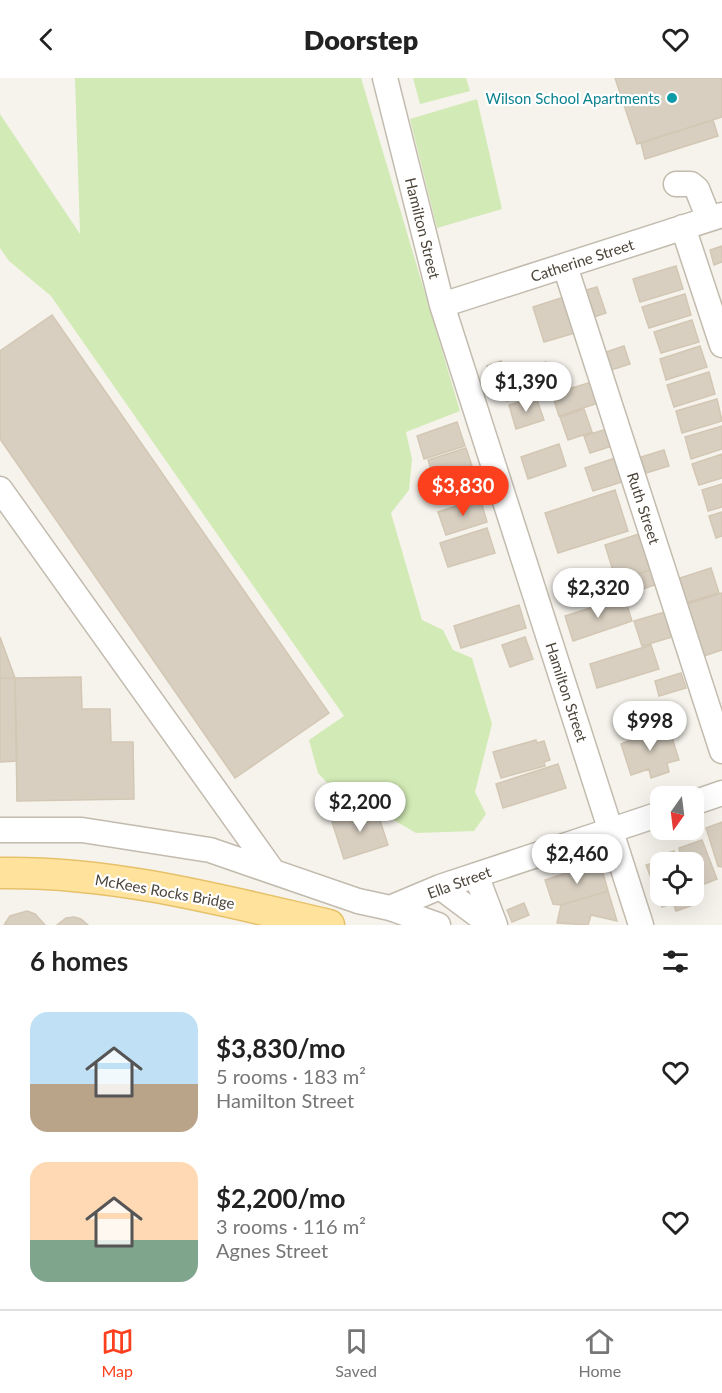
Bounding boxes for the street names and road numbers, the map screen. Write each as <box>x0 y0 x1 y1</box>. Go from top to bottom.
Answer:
street label: Hamilton Street <box>402 176 444 281</box>
street label: Catherine Street <box>528 235 637 285</box>
street label: Ruth Street <box>624 470 664 547</box>
street label: Hamilton Street <box>542 640 592 745</box>
street label: Ella Street <box>425 862 494 902</box>
street label: McKees Rocks Bridge <box>94 870 236 912</box>

